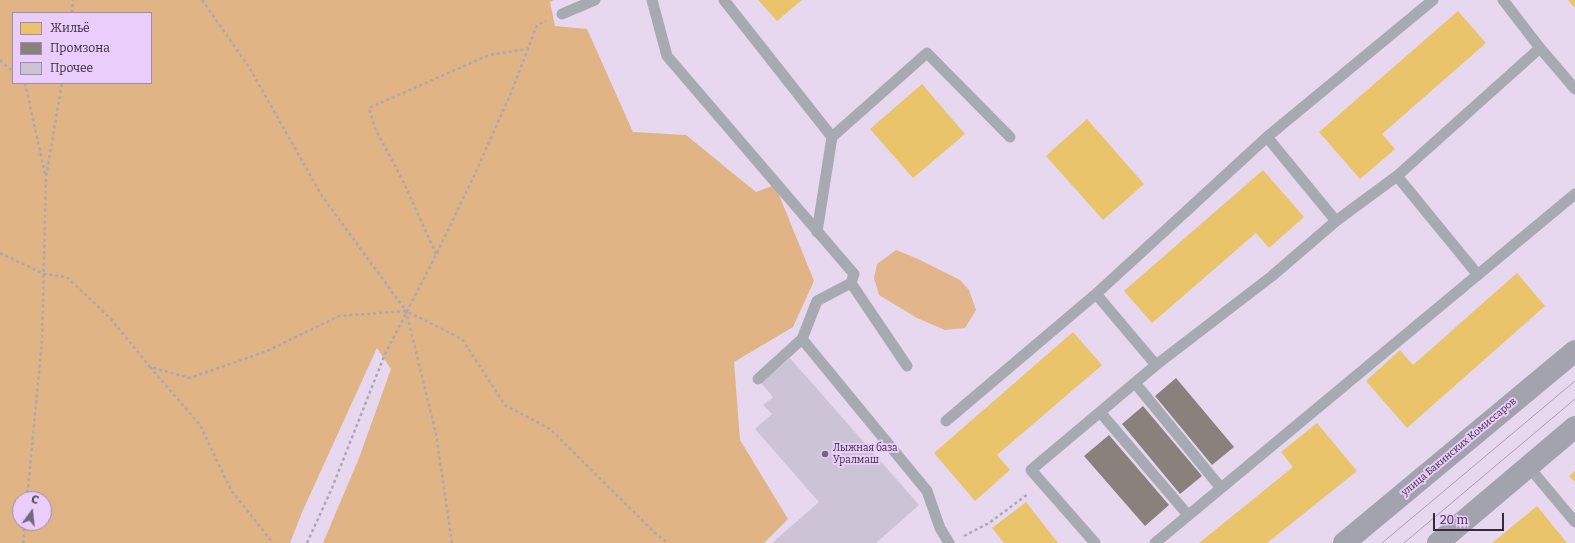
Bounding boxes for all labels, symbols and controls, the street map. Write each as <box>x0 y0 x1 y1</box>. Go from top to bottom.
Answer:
legend <box>12 12 152 84</box>
text: Жильё <box>50 21 90 35</box>
text: Промзона <box>50 41 110 55</box>
text: Прочее <box>50 61 93 75</box>
street label: улица Бакинских Комиссаров <box>1399 395 1519 499</box>
place label: Лыжная база Уралмаш <box>833 442 898 466</box>
marker: Лыжная база Уралмаш <box>820 449 830 459</box>
north arrow <box>12 491 52 531</box>
text: С <box>30 493 40 507</box>
scale bar <box>1435 505 1506 531</box>
text: 20 m <box>1440 513 1468 527</box>

